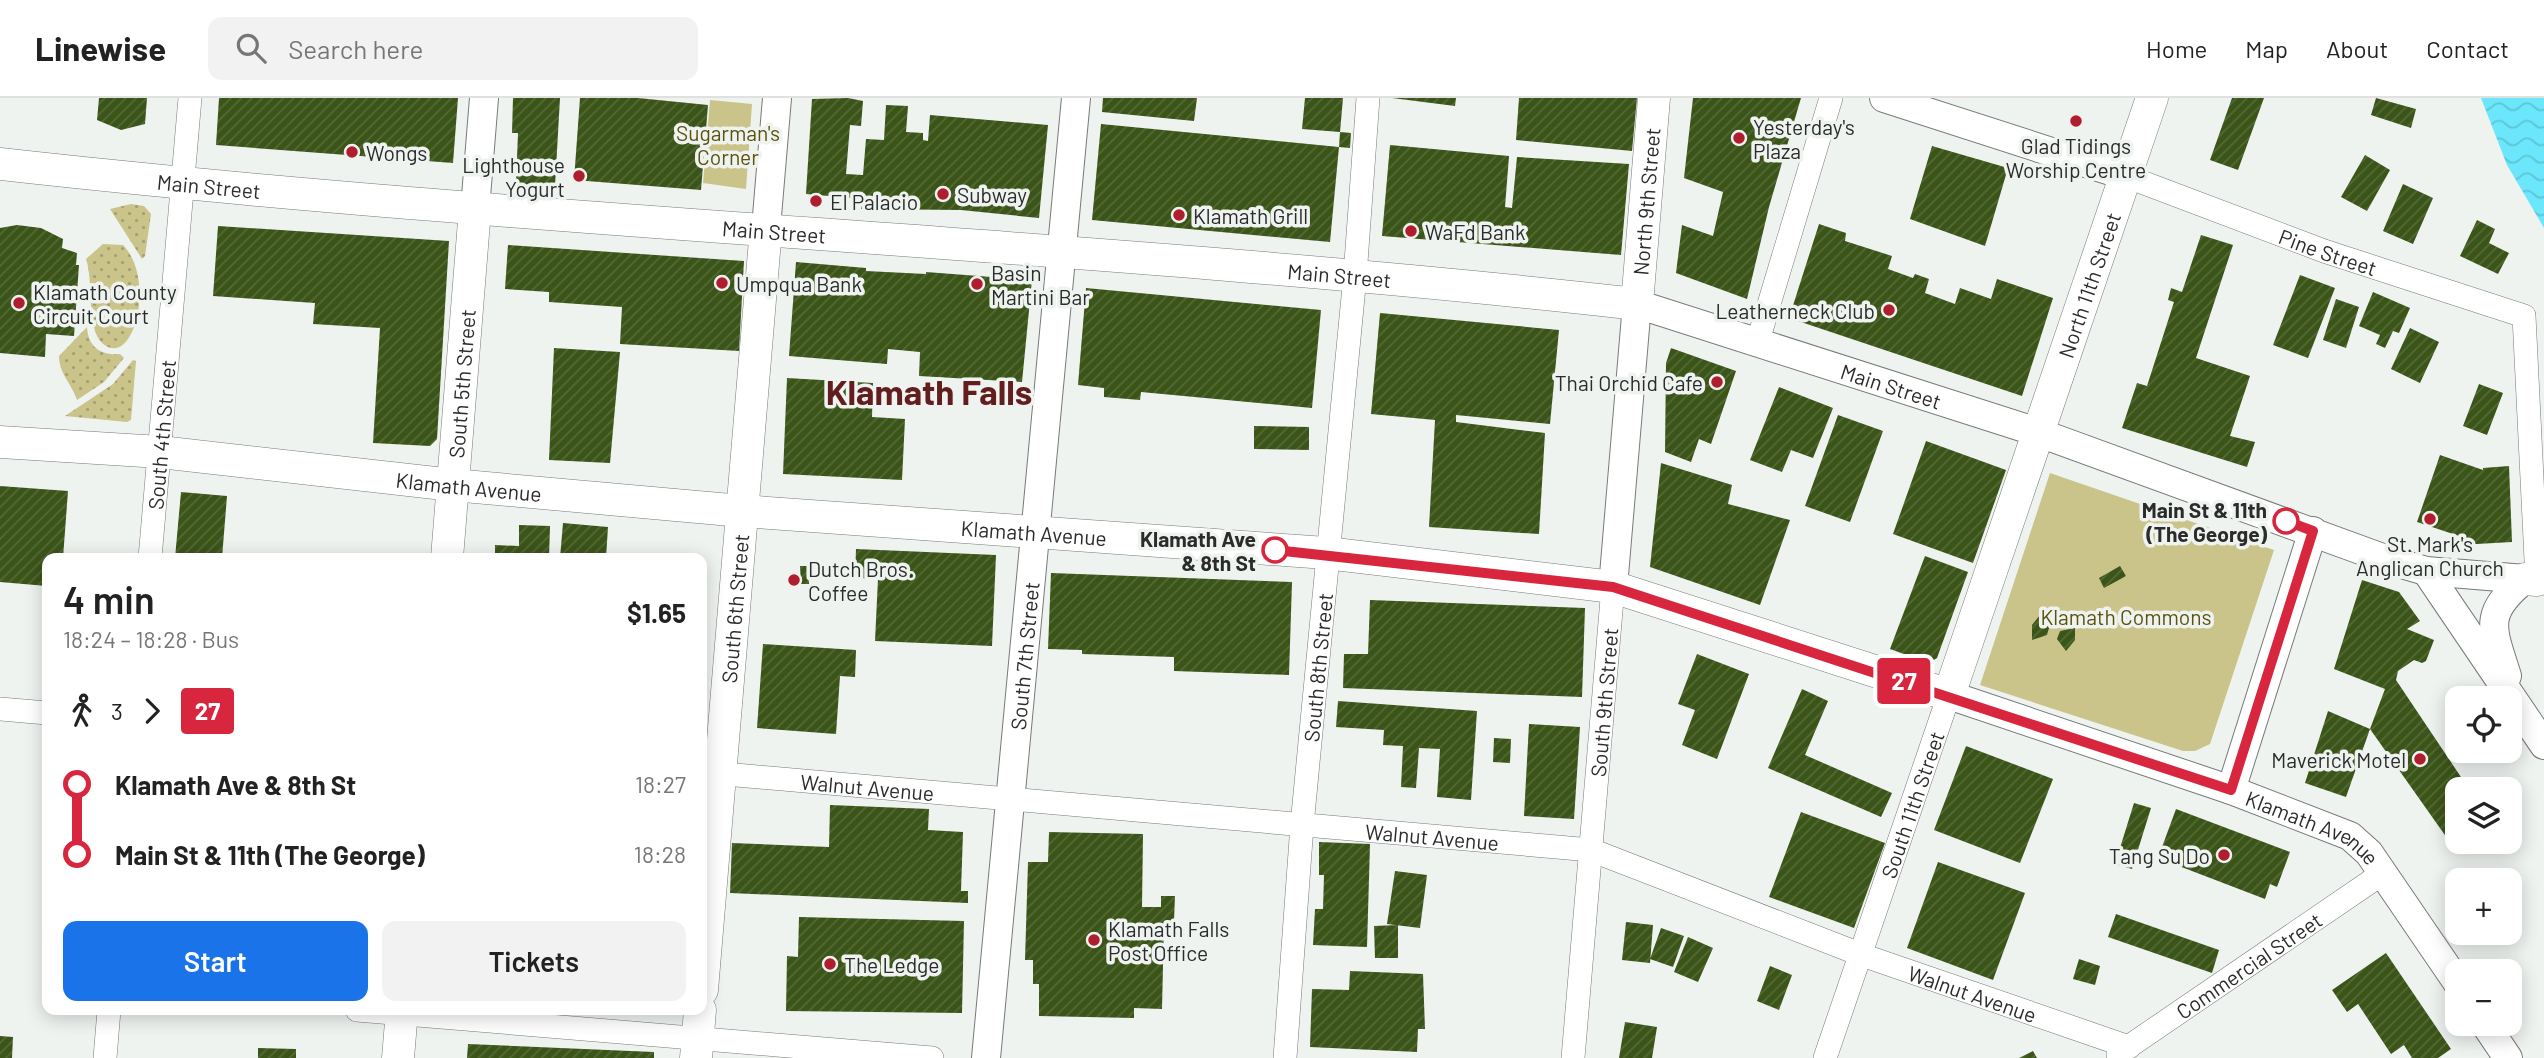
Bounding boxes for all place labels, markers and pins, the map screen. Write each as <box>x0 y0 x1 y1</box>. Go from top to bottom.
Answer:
marker: Glad Tidings Worship Centre <box>2068 113 2084 129</box>
place label: Yesterday's Plaza <box>1753 114 1855 163</box>
marker: Yesterday's Plaza <box>1731 130 1747 146</box>
place label: Glad Tidings Worship Centre <box>2006 133 2146 182</box>
place label: Wongs <box>366 140 427 165</box>
marker: Wongs <box>344 144 360 160</box>
place label: Lighthouse Yogurt <box>462 152 565 201</box>
marker: Lighthouse Yogurt <box>571 168 587 184</box>
place label: Subway <box>957 182 1027 207</box>
marker: Subway <box>935 186 951 202</box>
place label: El Palacio <box>830 189 918 214</box>
marker: El Palacio <box>808 193 824 209</box>
place label: Klamath Grill <box>1193 203 1308 228</box>
marker: Klamath Grill <box>1171 207 1187 223</box>
place label: WaFd Bank <box>1425 219 1526 244</box>
marker: WaFd Bank <box>1403 223 1419 239</box>
place label: Basin Martini Bar <box>991 260 1090 309</box>
place label: Umpqua Bank <box>736 271 862 296</box>
marker: Umpqua Bank <box>714 275 730 291</box>
marker: Basin Martini Bar <box>969 276 985 292</box>
place label: Klamath County Circuit Court <box>33 279 177 328</box>
marker: Klamath County Circuit Court <box>11 295 27 311</box>
place label: Leatherneck Club <box>1715 298 1875 323</box>
marker: Leatherneck Club <box>1881 302 1897 318</box>
place label: Thai Orchid Cafe <box>1555 370 1703 395</box>
marker: Thai Orchid Cafe <box>1709 374 1725 390</box>
place label: Main St & 11th (The George) <box>2142 497 2268 546</box>
marker: Main St & 11th (The George) <box>2273 508 2299 534</box>
marker: St. Mark's Anglican Church <box>2422 511 2438 527</box>
place label: Klamath Ave & 8th St <box>1140 526 1256 575</box>
place label: St. Mark's Anglican Church <box>2356 531 2504 580</box>
marker: Klamath Ave & 8th St <box>1262 537 1288 563</box>
place label: Dutch Bros. Coffee <box>808 556 914 605</box>
marker: Dutch Bros. Coffee <box>786 572 802 588</box>
place label: Maverick Motel <box>2271 747 2406 772</box>
marker: Maverick Motel <box>2412 751 2428 767</box>
place label: Tang Su Do <box>2109 843 2210 868</box>
marker: Tang Su Do <box>2216 847 2232 863</box>
place label: Klamath Falls Post Office <box>1108 916 1229 965</box>
marker: Klamath Falls Post Office <box>1086 932 1102 948</box>
place label: The Ledge <box>844 952 940 977</box>
marker: The Ledge <box>822 956 838 972</box>

